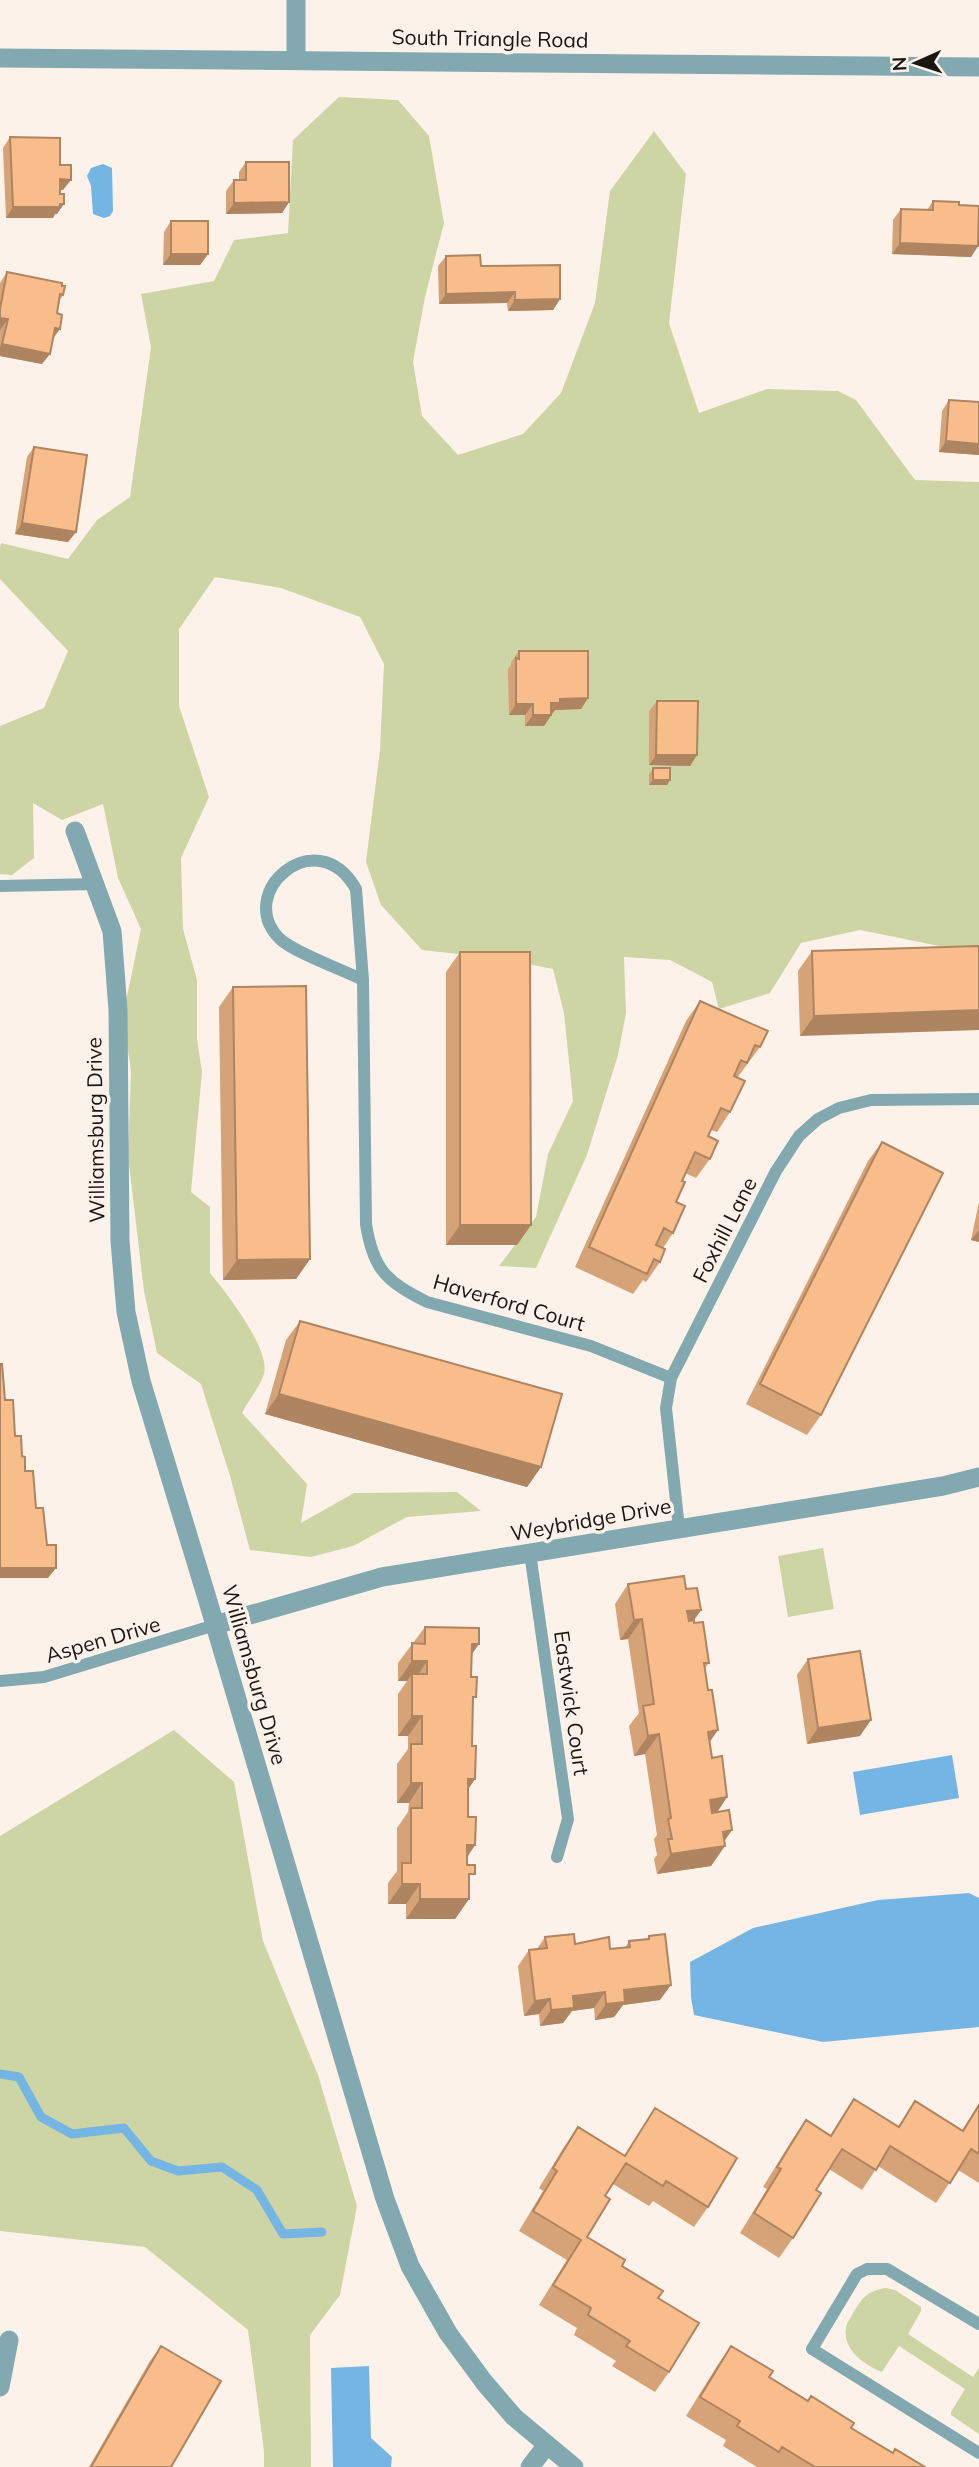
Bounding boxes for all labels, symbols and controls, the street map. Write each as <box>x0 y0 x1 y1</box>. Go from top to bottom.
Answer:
street label: South Triangle Road <box>391 23 589 53</box>
north arrow <box>881 28 951 98</box>
text: N <box>887 56 911 72</box>
street label: Williamsburg Drive <box>80 1037 110 1223</box>
street label: Foxhill Lane <box>686 1172 762 1287</box>
street label: Haverford Court <box>430 1268 588 1336</box>
street label: Weybridge Drive <box>508 1492 673 1546</box>
street label: Williamsburg Drive <box>217 1582 293 1768</box>
street label: Aspen Drive <box>42 1610 163 1668</box>
street label: Eastwick Court <box>549 1629 595 1777</box>

